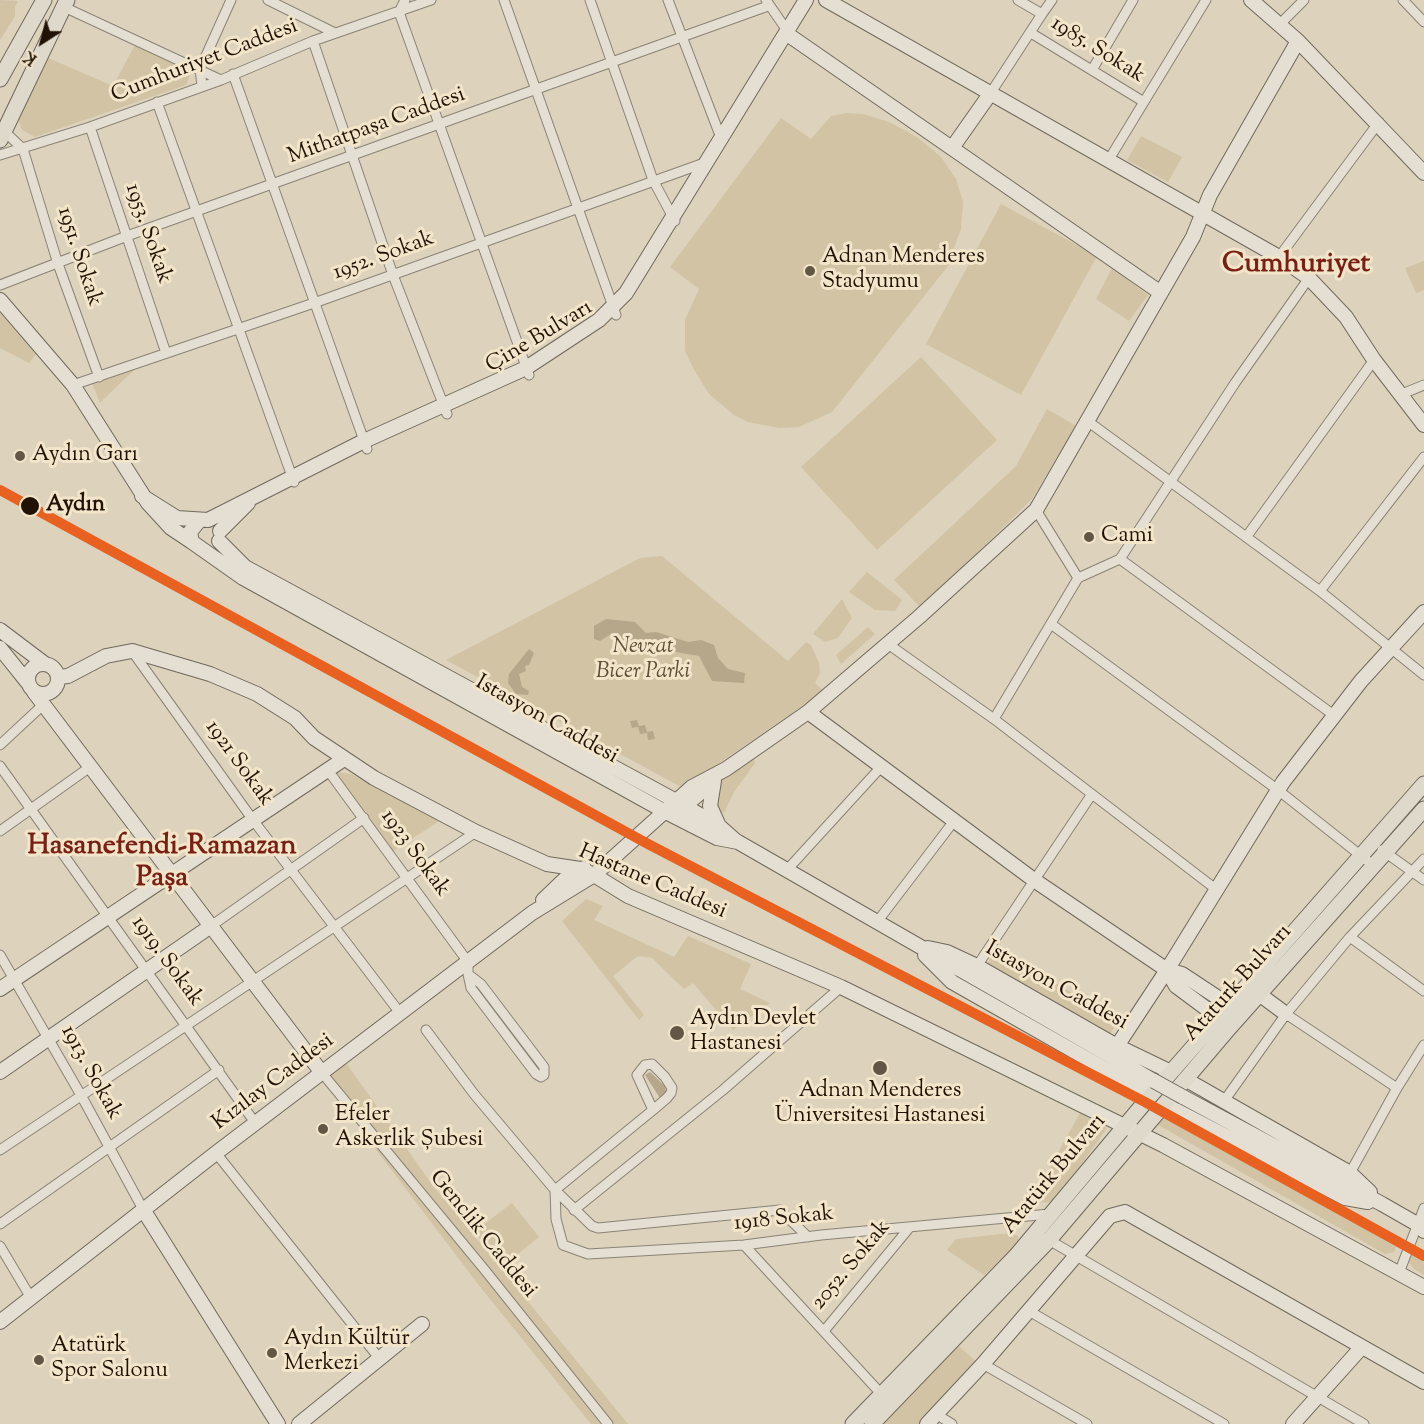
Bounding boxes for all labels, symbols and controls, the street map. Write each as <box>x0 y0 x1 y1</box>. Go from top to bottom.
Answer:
north arrow <box>12 12 72 72</box>
street label: 1985. Sokak <box>1045 12 1149 90</box>
street label: Cumhuriyet Caddesi <box>108 14 302 110</box>
text: K <box>20 44 43 70</box>
street label: Mithatpaşa Caddesi <box>285 83 469 171</box>
street label: 1953. Sokak <box>118 181 176 287</box>
street label: 1951. Sokak <box>50 204 106 310</box>
street label: 1952. Sokak <box>330 227 438 287</box>
place label: Adnan Menderes Stadyumu <box>822 245 985 296</box>
district label: Cumhuriyet <box>1222 249 1370 283</box>
marker: Adnan Menderes Stadyumu <box>803 264 817 278</box>
street label: Çine Bulvarı <box>482 296 598 380</box>
place label: Aydın Garı <box>32 443 138 469</box>
marker: Aydın Garı <box>13 449 27 463</box>
place label: Aydın <box>46 493 105 519</box>
marker: Aydın <box>19 495 41 517</box>
place label: Cami <box>1101 524 1153 550</box>
marker: Cami <box>1082 530 1096 544</box>
park label: Nevzat Bicer Parki <box>596 635 690 686</box>
street label: Istasyon Caddesi <box>470 671 622 771</box>
street label: 1921 Sokak <box>198 716 278 812</box>
street label: 1923 Sokak <box>374 805 454 903</box>
district label: Hasanefendi-Ramazan Paşa <box>28 831 296 897</box>
street label: Hastane Caddesi <box>574 840 730 926</box>
street label: 1919. Sokak <box>124 912 208 1012</box>
street label: Ataturk Bulvarı <box>1180 920 1298 1048</box>
street label: Istasyon Caddesi <box>980 937 1132 1037</box>
place label: Aydın Devlet Hastanesi <box>690 1007 816 1058</box>
street label: 1913. Sokak <box>53 1021 127 1125</box>
marker: Aydın Devlet Hastanesi <box>668 1024 686 1042</box>
street label: Kızılay Caddesi <box>208 1029 340 1137</box>
marker: Adnan Menderes Üniversitesi Hastanesi <box>871 1059 889 1077</box>
place label: Adnan Menderes Üniversitesi Hastanesi <box>775 1079 985 1130</box>
place label: Efeler Askerlik Şubesi <box>335 1103 483 1154</box>
street label: Atatürk Bulvarı <box>997 1110 1113 1240</box>
marker: Efeler Askerlik Şubesi <box>316 1122 330 1136</box>
street label: Genclik Caddesi <box>422 1166 542 1304</box>
street label: 1918 Sokak <box>733 1202 835 1238</box>
street label: 2052. Sokak <box>807 1216 897 1316</box>
place label: Aydın Kültür Merkezi <box>284 1327 410 1378</box>
place label: Atatürk Spor Salonu <box>51 1334 168 1386</box>
marker: Aydın Kültür Merkezi <box>265 1346 279 1360</box>
marker: Atatürk Spor Salonu <box>32 1353 46 1367</box>

